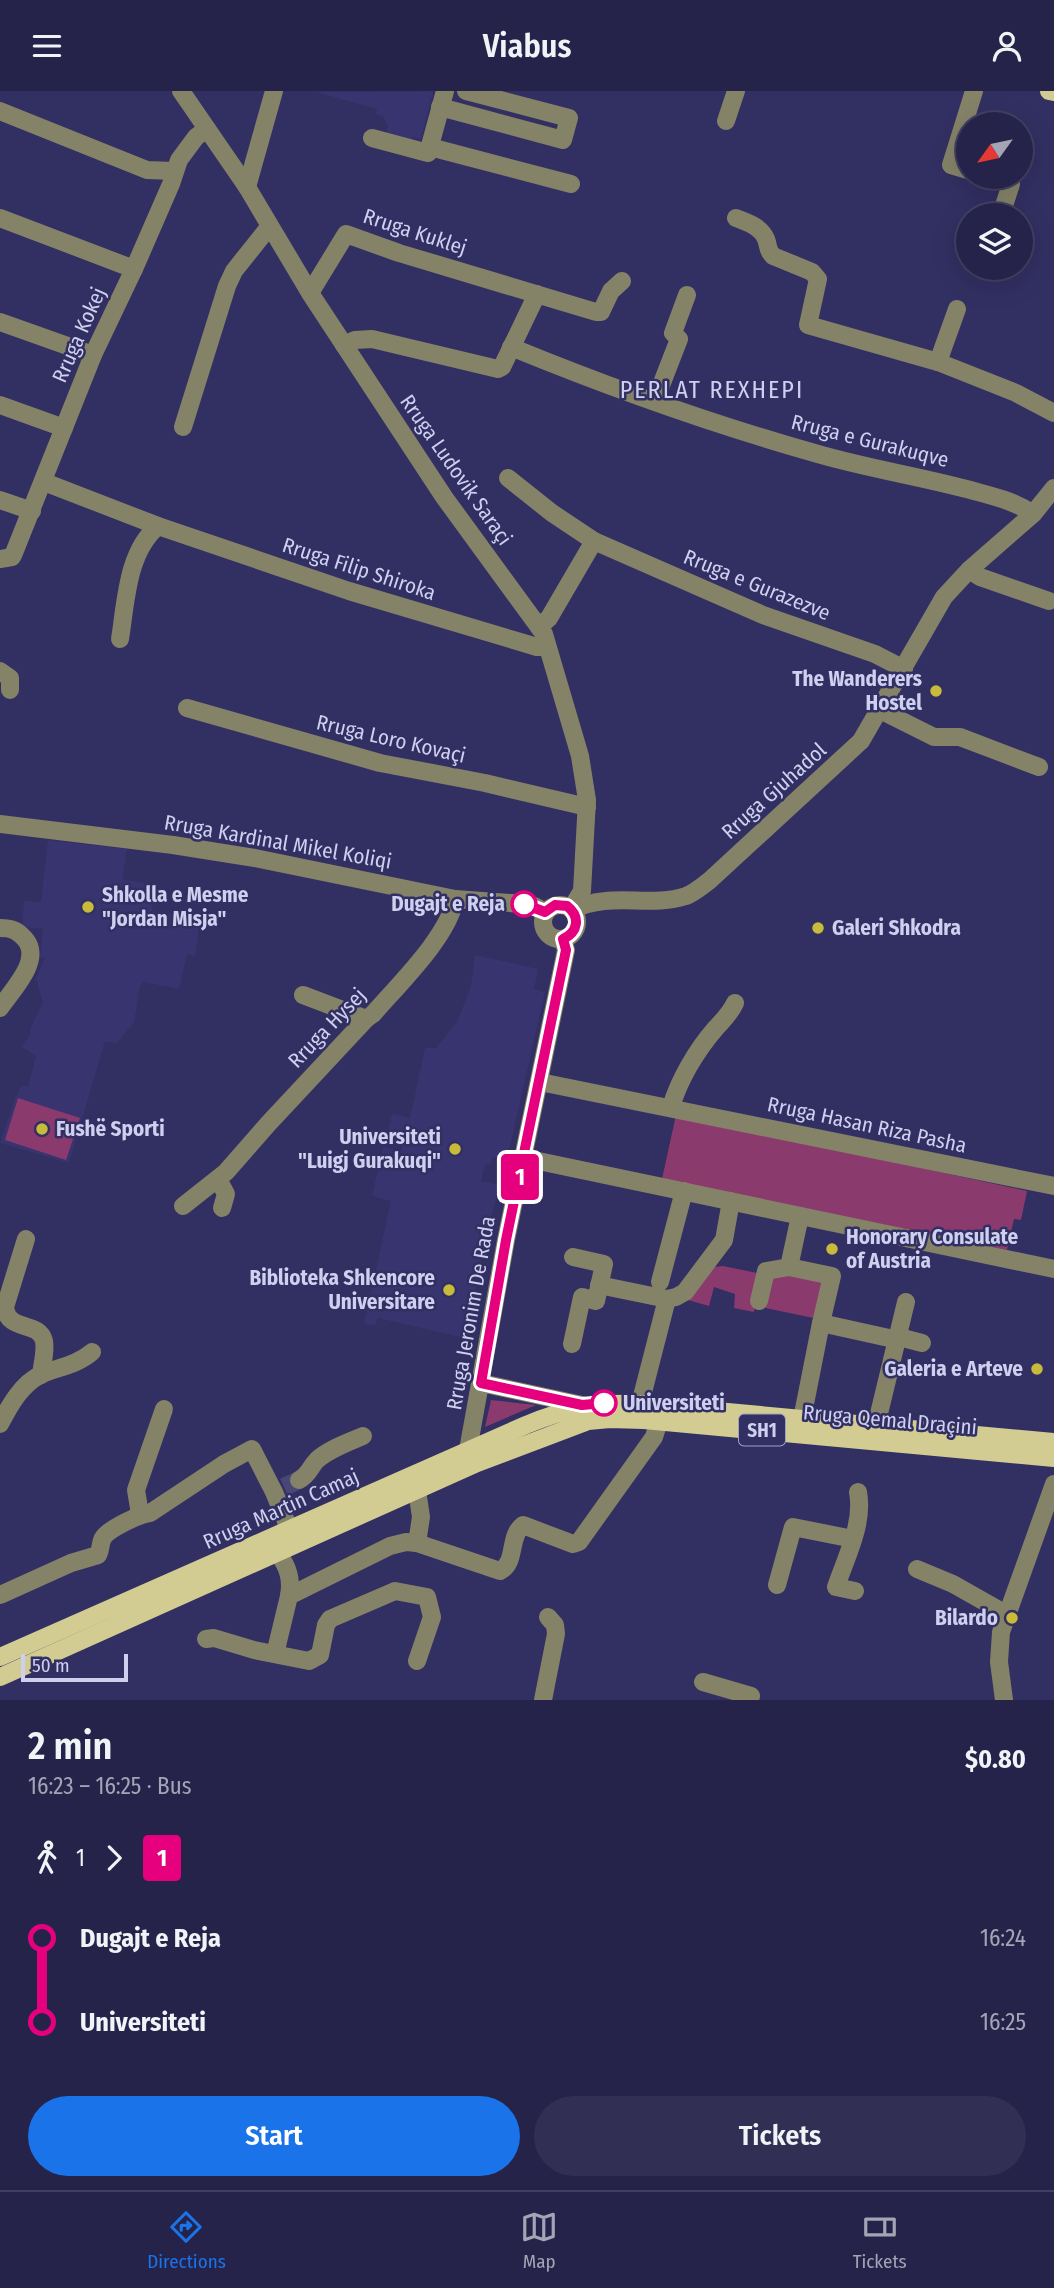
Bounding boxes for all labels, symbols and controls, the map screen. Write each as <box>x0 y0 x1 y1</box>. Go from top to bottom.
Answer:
icon: menu <box>28 27 66 65</box>
text: Viabus <box>483 27 571 65</box>
icon: person <box>988 27 1026 65</box>
north arrow <box>956 112 1032 189</box>
map controls <box>956 112 1033 280</box>
street label: Rruga Kuklej <box>360 203 470 261</box>
button: layers <box>956 203 1033 280</box>
street label: Rruga Kokej <box>46 283 112 387</box>
district label: PERLAT REXHEPI <box>620 376 804 404</box>
street label: Rruga Ludovik Saraçi <box>394 390 518 550</box>
street label: Rruga e Gurakuqve <box>789 409 951 473</box>
street label: Rruga Filip Shiroka <box>279 532 439 606</box>
street label: Rruga e Gurazezve <box>680 544 834 626</box>
place label: The Wanderers Hostel <box>792 666 922 716</box>
marker: The Wanderers Hostel <box>928 683 944 699</box>
street label: Rruga Loro Kovaçi <box>314 709 468 769</box>
street label: Rruga Gjuhadol <box>716 737 832 845</box>
street label: Rruga Kardinal Mikel Koliqi <box>162 809 394 875</box>
place label: Shkolla e Mesme "Jordan Misja" <box>102 882 249 932</box>
place label: Dugajt e Reja <box>391 891 505 917</box>
marker: Dugajt e Reja <box>511 891 537 917</box>
marker: Shkolla e Mesme "Jordan Misja" <box>80 899 96 915</box>
place label: Galeri Shkodra <box>832 915 961 941</box>
marker: Galeri Shkodra <box>810 920 826 936</box>
street label: Rruga Hysej <box>283 983 371 1073</box>
street label: Rruga Hasan Riza Pasha <box>765 1091 969 1159</box>
place label: Fushë Sporti <box>56 1116 165 1142</box>
marker: Fushë Sporti <box>34 1121 50 1137</box>
place label: Universiteti "Luigj Gurakuqi" <box>298 1124 441 1174</box>
marker: Universiteti "Luigj Gurakuqi" <box>447 1141 463 1157</box>
line badge: 1 <box>497 1154 543 1200</box>
text: 1 <box>515 1163 525 1191</box>
street label: Rruga Jeronim De Rada <box>441 1214 501 1412</box>
place label: Honorary Consulate of Austria <box>846 1224 1019 1274</box>
marker: Honorary Consulate of Austria <box>824 1241 840 1257</box>
place label: Biblioteka Shkencore Universitare <box>250 1265 435 1315</box>
marker: Biblioteka Shkencore Universitare <box>441 1282 457 1298</box>
place label: Galeria e Arteve <box>884 1356 1023 1382</box>
marker: Galeria e Arteve <box>1029 1361 1045 1377</box>
marker: Universiteti <box>591 1390 617 1416</box>
place label: Universiteti <box>623 1390 725 1416</box>
street label: Rruga Qemal Draçini <box>802 1399 978 1441</box>
road number: SH1 <box>739 1415 785 1445</box>
street label: Rruga Martin Camaj <box>199 1463 363 1555</box>
place label: Bilardo <box>935 1605 998 1631</box>
marker: Bilardo <box>1004 1610 1020 1626</box>
scale bar <box>21 1651 128 1683</box>
text: 50 m <box>32 1654 70 1677</box>
text: 2 min <box>28 1723 112 1769</box>
text: $0.80 <box>965 1744 1026 1775</box>
text: 16:23 – 16:25 · Bus <box>28 1772 192 1800</box>
icon: walk <box>28 1839 66 1877</box>
icon: forward <box>95 1839 133 1877</box>
text: 1 <box>76 1844 85 1872</box>
text: 1 <box>157 1844 167 1872</box>
text: Dugajt e Reja <box>80 1923 221 1954</box>
text: 16:24 <box>980 1924 1026 1952</box>
text: Universiteti <box>80 2007 206 2038</box>
text: 16:25 <box>980 2008 1026 2036</box>
button: Start <box>28 2096 520 2176</box>
button: Tickets <box>534 2096 1026 2176</box>
tab: Directions <box>147 2208 226 2273</box>
tab: Map <box>520 2208 558 2273</box>
tab: Tickets <box>853 2208 907 2273</box>

